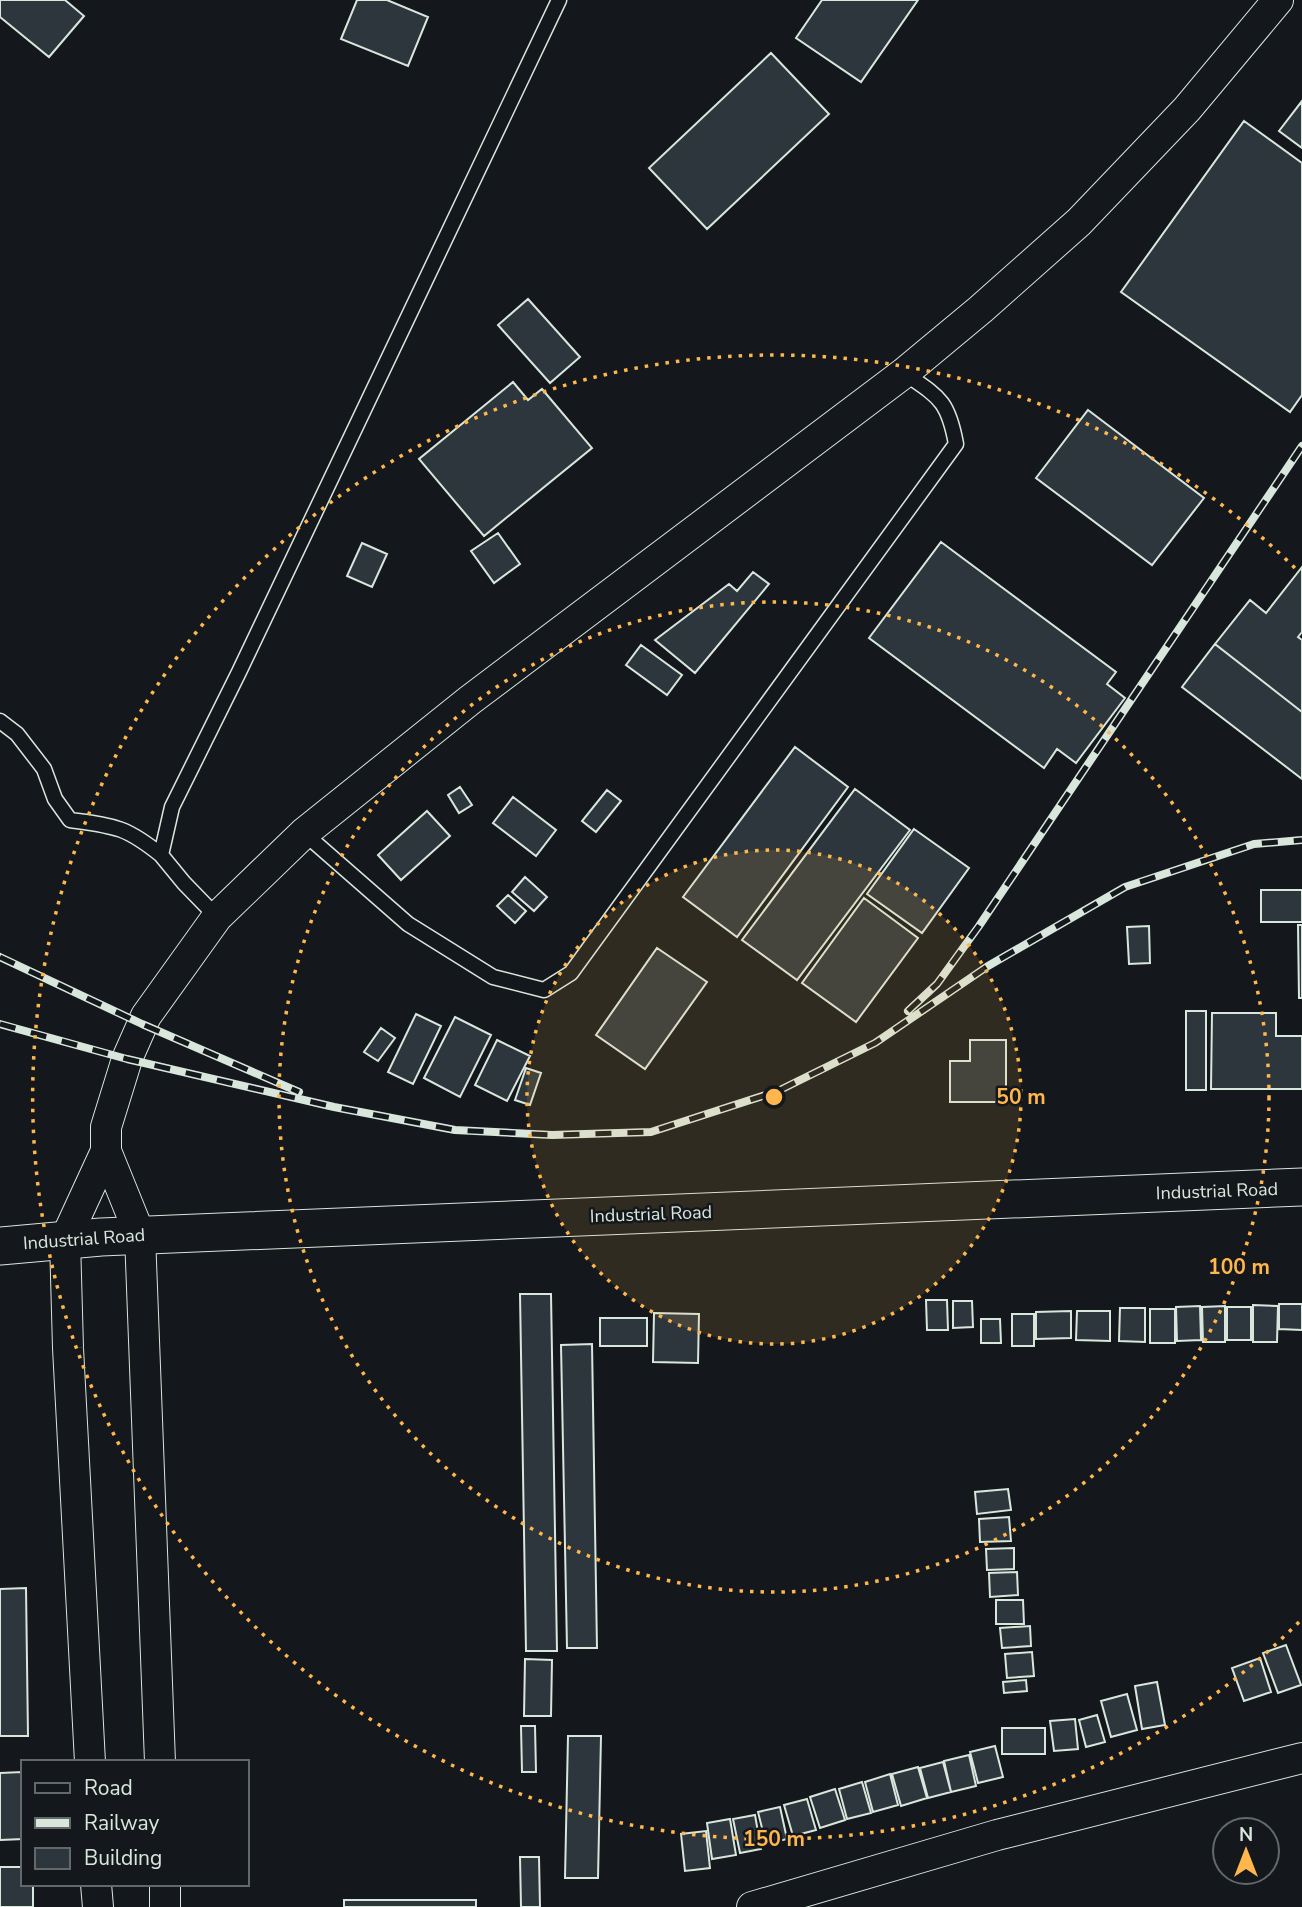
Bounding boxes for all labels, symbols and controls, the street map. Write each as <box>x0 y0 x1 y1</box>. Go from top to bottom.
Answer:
text: 50 m <box>996 1083 1046 1111</box>
centre of rings <box>762 1085 786 1109</box>
street label: Industrial Road <box>1155 1177 1279 1205</box>
street label: Industrial Road <box>589 1200 713 1228</box>
street label: Industrial Road <box>22 1223 146 1255</box>
text: 100 m <box>1208 1253 1270 1281</box>
legend <box>21 1760 248 1886</box>
text: Road <box>84 1774 133 1802</box>
text: Railway <box>84 1809 159 1837</box>
north arrow <box>1211 1816 1281 1886</box>
text: N <box>1239 1822 1253 1848</box>
text: 150 m <box>743 1825 805 1853</box>
text: Building <box>84 1844 162 1872</box>

